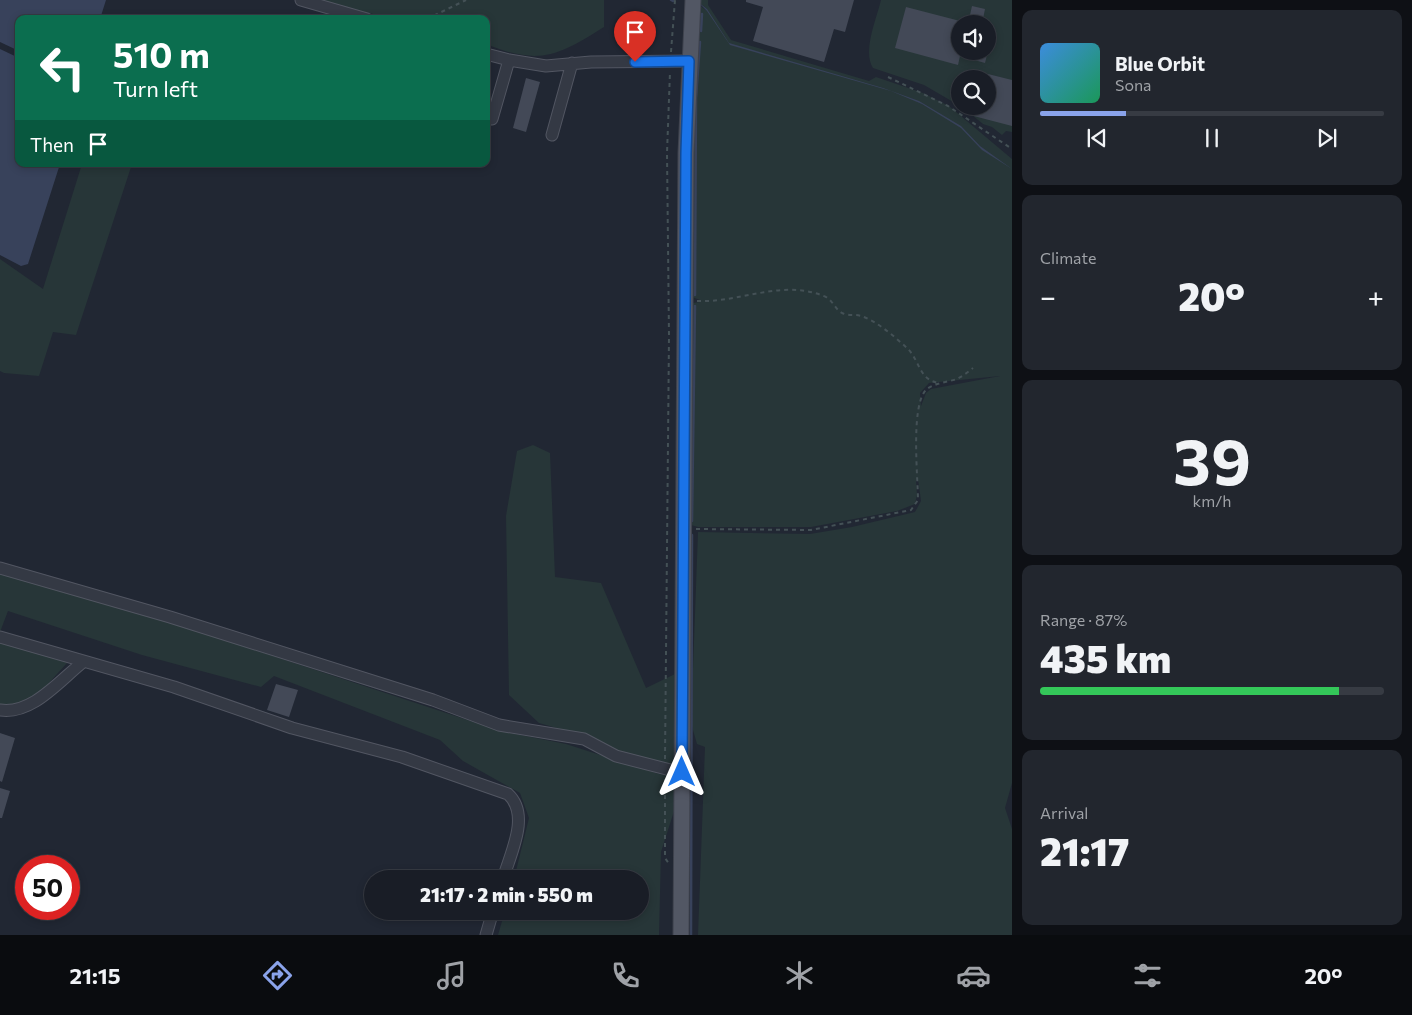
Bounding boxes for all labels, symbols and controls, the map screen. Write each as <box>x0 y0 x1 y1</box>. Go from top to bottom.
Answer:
pin <box>614 11 656 62</box>
map controls <box>951 15 996 115</box>
button: sound <box>951 15 996 60</box>
icon: arrive <box>621 18 649 46</box>
text: 510 m <box>113 32 210 75</box>
icon: left <box>30 35 95 100</box>
text: Blue Orbit <box>1115 52 1205 75</box>
button: search <box>951 70 996 115</box>
text: Turn left <box>113 75 198 102</box>
text: Sona <box>1115 75 1151 94</box>
icon: previous <box>1083 124 1111 152</box>
icon: pause <box>1198 124 1226 152</box>
icon: next <box>1313 124 1341 152</box>
icon: arrive <box>84 130 112 158</box>
text: Then <box>30 133 74 156</box>
text: Climate <box>1040 248 1096 267</box>
text: 20° <box>1178 272 1245 319</box>
text: − <box>1040 279 1056 313</box>
text: + <box>1368 279 1384 313</box>
text: 39 <box>1173 419 1251 498</box>
text: km/h <box>1193 491 1231 510</box>
text: Range · 87% <box>1040 610 1127 629</box>
text: 435 km <box>1040 634 1171 681</box>
position arrow <box>655 745 707 797</box>
text: Arrival <box>1040 803 1088 822</box>
text: 21:17 <box>1040 827 1129 874</box>
speed limit sign: 50 <box>15 855 80 920</box>
text: 21:17 · 2 min · 550 m <box>420 883 593 906</box>
icon: directions <box>260 958 295 993</box>
icon: music <box>434 958 469 993</box>
icon: phone <box>608 958 643 993</box>
icon: climate <box>782 958 817 993</box>
icon: car <box>956 958 991 993</box>
icon: filters <box>1130 958 1165 993</box>
text: 21:15 <box>70 962 121 989</box>
text: 20° <box>1304 962 1342 989</box>

